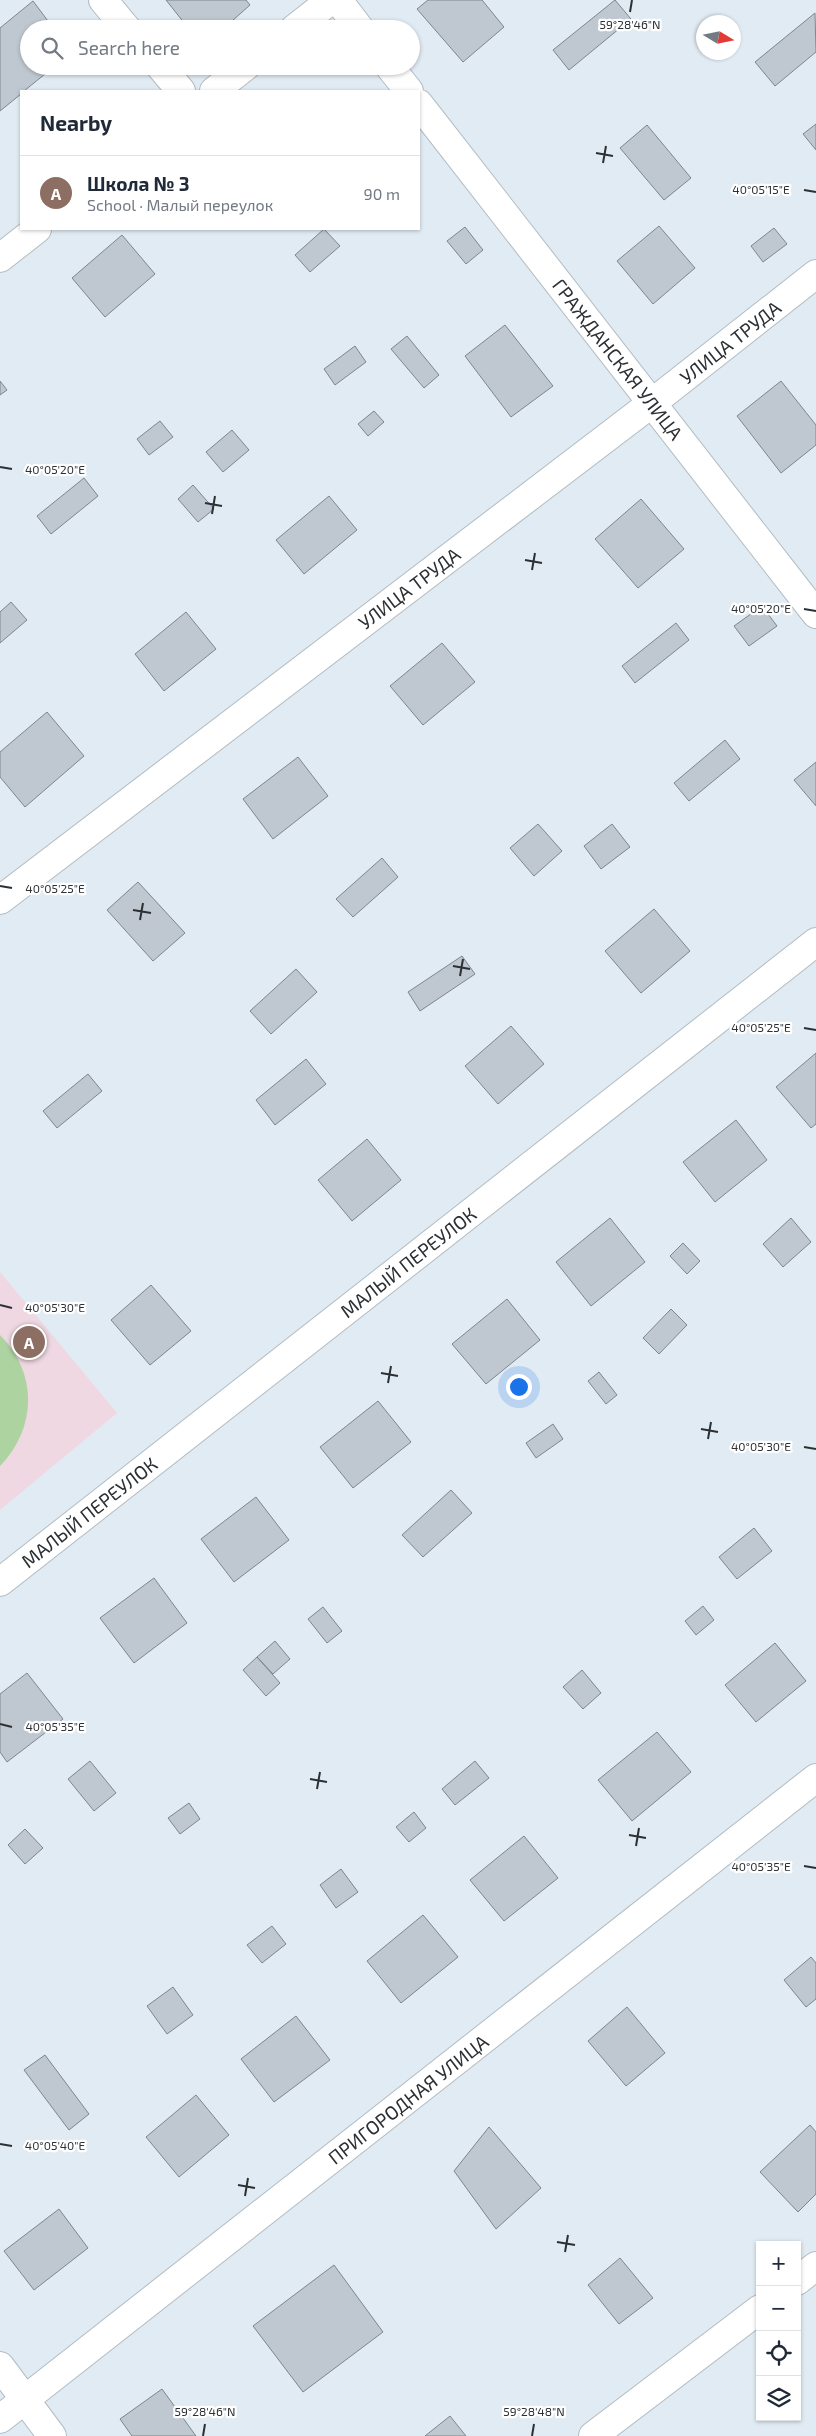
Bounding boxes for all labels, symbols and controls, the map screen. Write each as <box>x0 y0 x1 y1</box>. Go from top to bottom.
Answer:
north arrow <box>696 15 741 60</box>
text: 59°28'46"N <box>600 17 660 31</box>
search box <box>20 20 420 75</box>
icon: search <box>38 34 66 62</box>
text: Search here <box>78 36 180 59</box>
text: Nearby <box>40 110 112 135</box>
text: Школа № 3 <box>87 172 189 195</box>
text: 40°05'15"E <box>732 182 790 196</box>
text: A <box>51 184 61 203</box>
text: 90 m <box>364 184 400 203</box>
text: School · Малый переулок <box>87 195 273 214</box>
street label: ГРАЖДАНСКАЯ УЛИЦА <box>548 274 688 444</box>
street label: УЛИЦА ТРУДА <box>675 295 785 388</box>
text: 40°05'20"E <box>25 462 85 476</box>
street label: УЛИЦА ТРУДА <box>354 542 465 634</box>
text: 40°05'20"E <box>731 601 791 615</box>
text: 40°05'25"E <box>25 881 85 895</box>
text: 40°05'25"E <box>731 1020 791 1034</box>
street label: МАЛЫЙ ПЕРЕУЛОК <box>336 1202 480 1322</box>
text: 40°05'30"E <box>25 1300 85 1314</box>
pin: A <box>13 1323 45 1361</box>
your location <box>506 1374 532 1400</box>
text: 40°05'30"E <box>731 1439 791 1453</box>
street label: МАЛЫЙ ПЕРЕУЛОК <box>17 1452 161 1572</box>
text: 40°05'35"E <box>25 1719 85 1733</box>
text: 40°05'35"E <box>731 1859 791 1873</box>
street label: ПРИГОРОДНАЯ УЛИЦА <box>323 2029 493 2169</box>
text: 40°05'40"E <box>25 2138 86 2152</box>
map controls <box>756 2241 801 2421</box>
button: + <box>756 2241 801 2286</box>
button: − <box>756 2286 801 2331</box>
button: locate <box>756 2331 801 2376</box>
button: layers <box>756 2376 801 2421</box>
text: 59°28'46"N <box>175 2404 235 2418</box>
text: 59°28'48"N <box>503 2404 565 2418</box>

